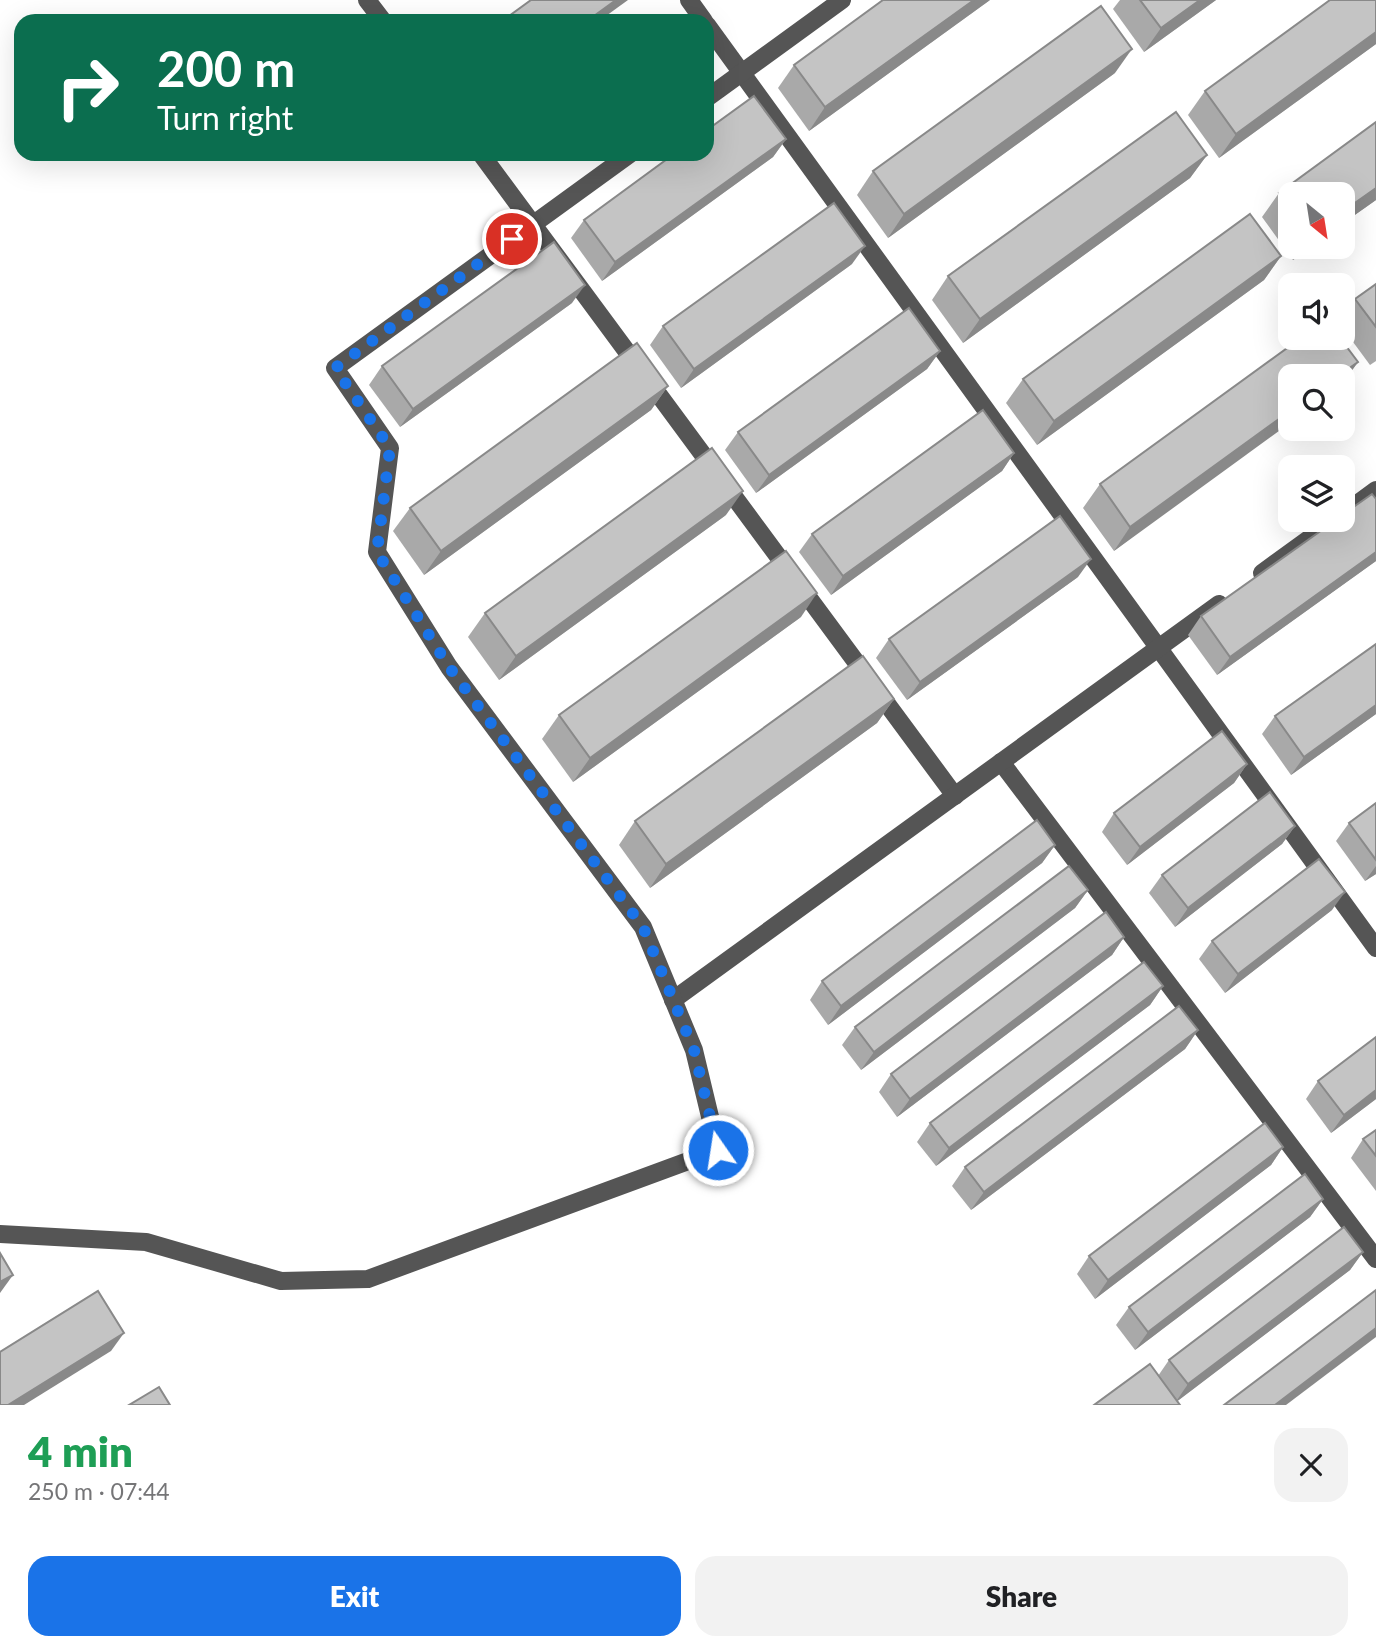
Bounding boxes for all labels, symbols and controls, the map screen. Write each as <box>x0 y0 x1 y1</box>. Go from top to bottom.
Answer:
text: 200 m <box>157 39 295 97</box>
icon: right <box>42 42 133 133</box>
text: Turn right <box>157 98 293 137</box>
north arrow <box>1278 182 1354 259</box>
map controls <box>1278 182 1355 532</box>
pin <box>482 209 542 269</box>
icon: arrive <box>493 220 531 258</box>
button: sound <box>1278 273 1355 350</box>
button: search <box>1278 364 1355 441</box>
button: layers <box>1278 455 1355 532</box>
position arrow <box>681 1113 755 1187</box>
text: 4 min <box>28 1426 133 1476</box>
button: close <box>1274 1428 1348 1502</box>
text: 250 m · 07:44 <box>28 1477 170 1505</box>
button: Exit <box>28 1556 681 1636</box>
button: Share <box>695 1556 1348 1636</box>

